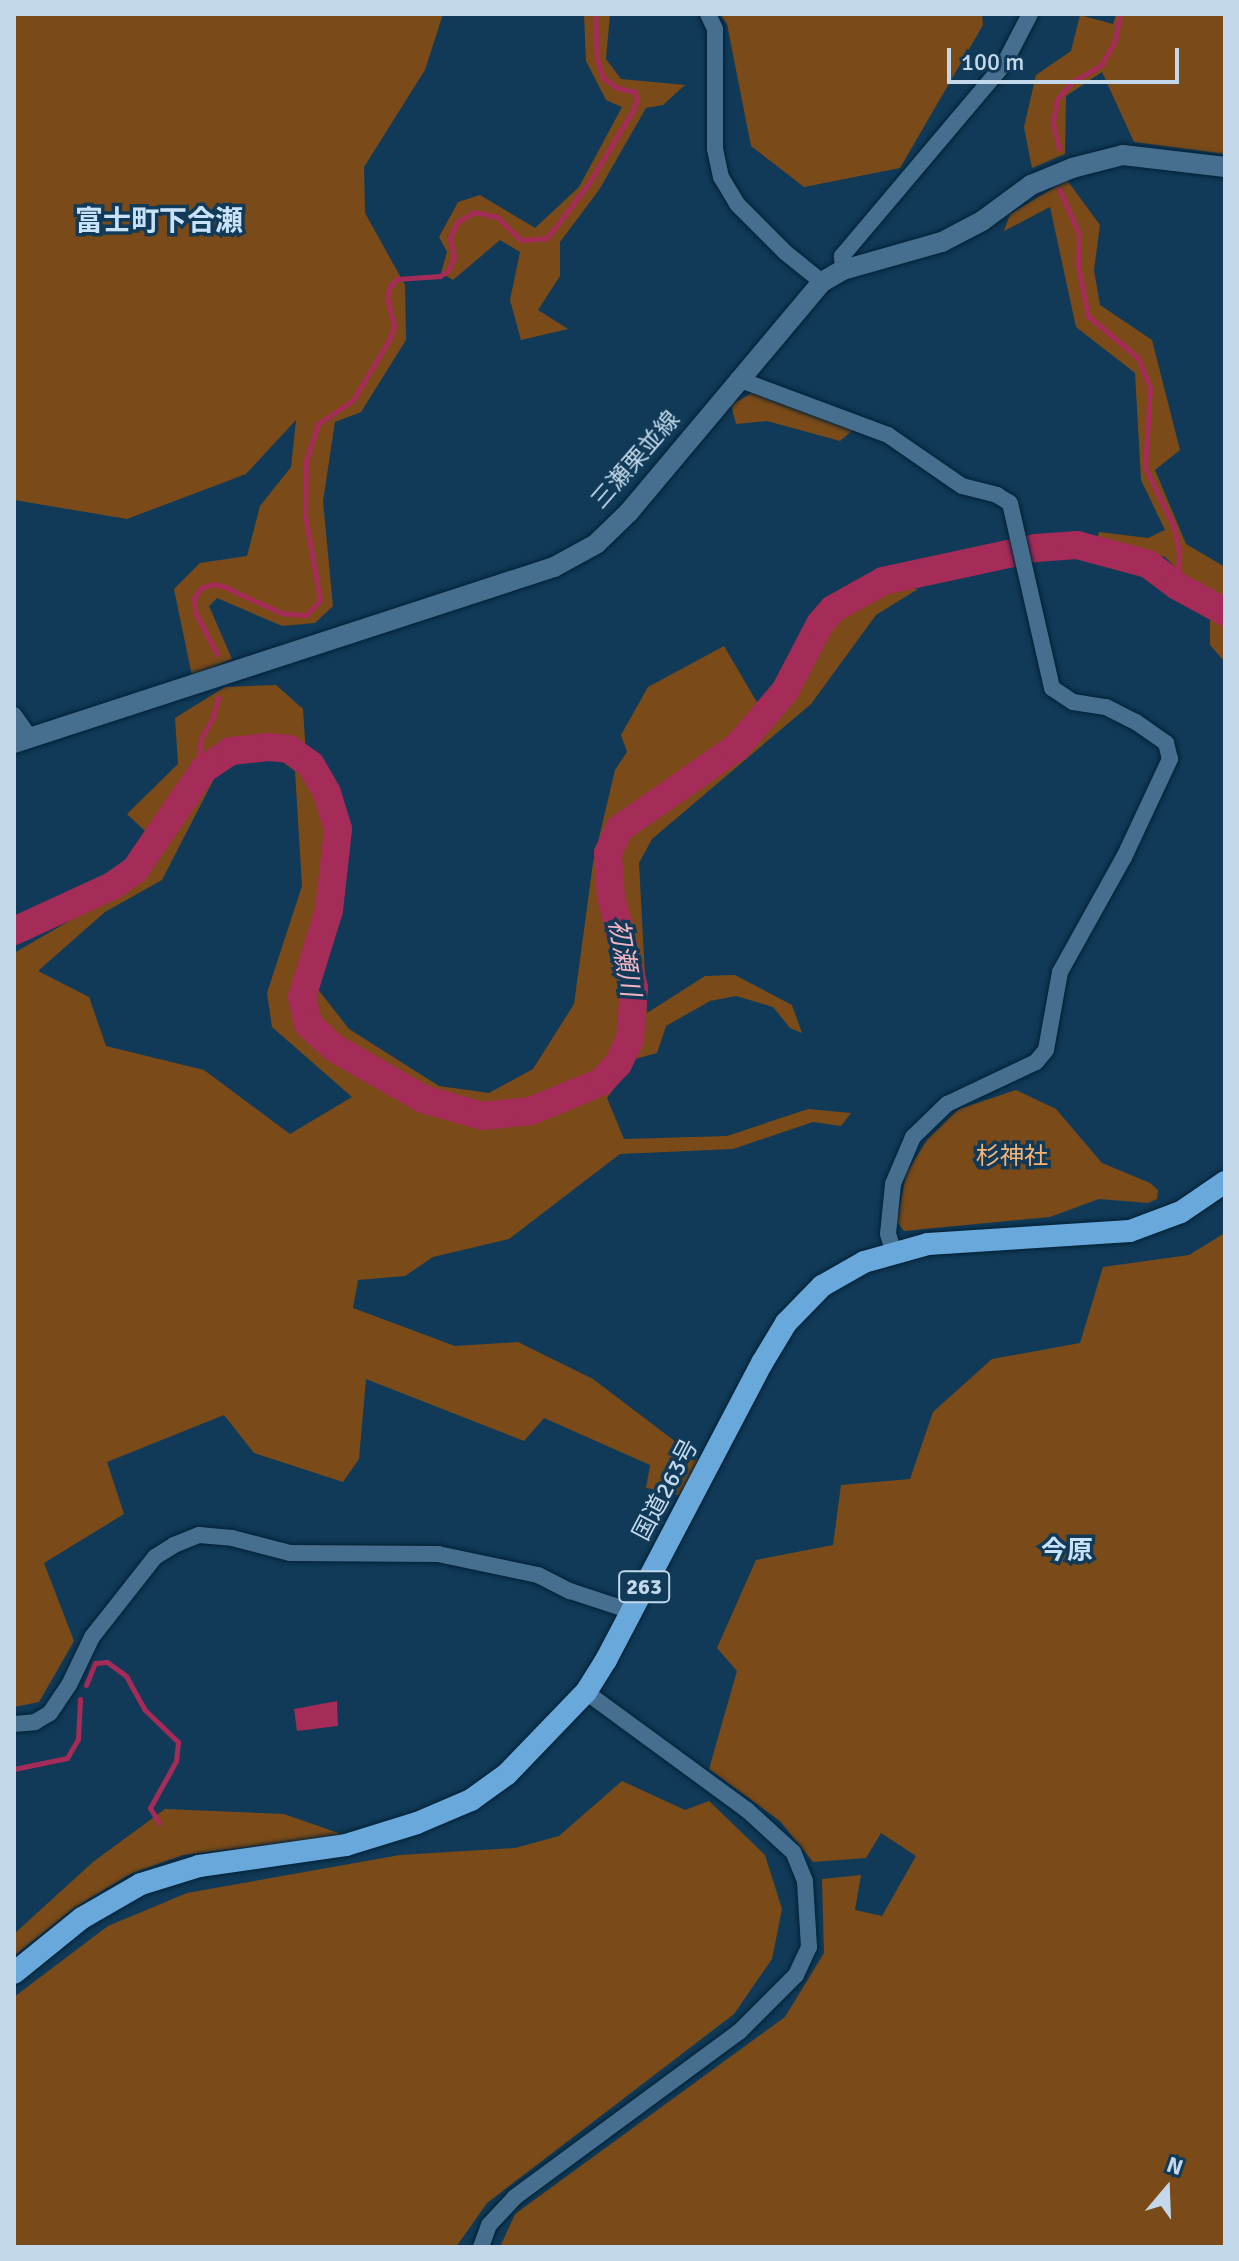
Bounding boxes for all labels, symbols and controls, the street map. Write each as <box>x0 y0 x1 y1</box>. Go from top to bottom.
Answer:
scale bar <box>951 32 1183 82</box>
text: 100 m <box>961 47 1024 77</box>
district label: 富士町下合瀬 <box>75 204 243 238</box>
street label: 三瀬栗並線 <box>586 405 686 515</box>
water label: 初瀬川 <box>601 917 645 999</box>
park label: 杉神社 <box>976 1143 1048 1171</box>
street label: 国道263号 <box>627 1434 705 1546</box>
district label: 今原 <box>1041 1536 1093 1568</box>
road number: 263 <box>618 1569 670 1605</box>
north arrow <box>1127 2149 1207 2229</box>
text: N <box>1163 2151 1187 2181</box>

